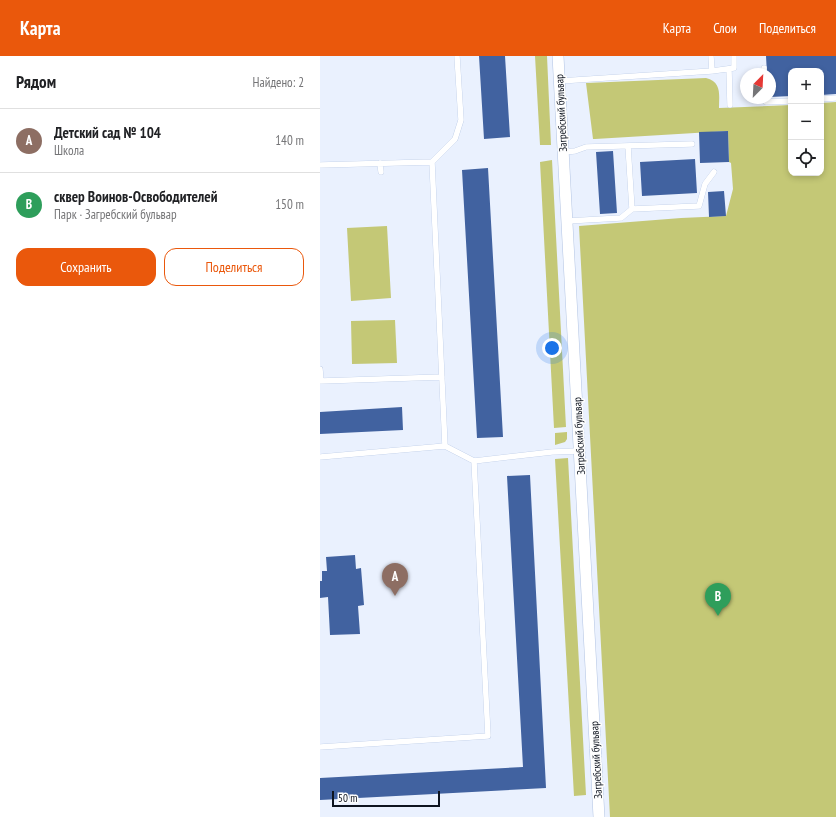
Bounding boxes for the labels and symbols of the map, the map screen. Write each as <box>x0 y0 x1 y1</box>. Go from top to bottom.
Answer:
north arrow <box>740 68 776 104</box>
street label: Загребский бульвар <box>552 74 570 152</box>
your location <box>542 338 562 358</box>
street label: Загребский бульвар <box>570 397 588 475</box>
pin: A <box>382 563 408 596</box>
pin: B <box>705 583 731 616</box>
street label: Загребский бульвар <box>587 721 605 799</box>
scale bar <box>332 789 440 808</box>

